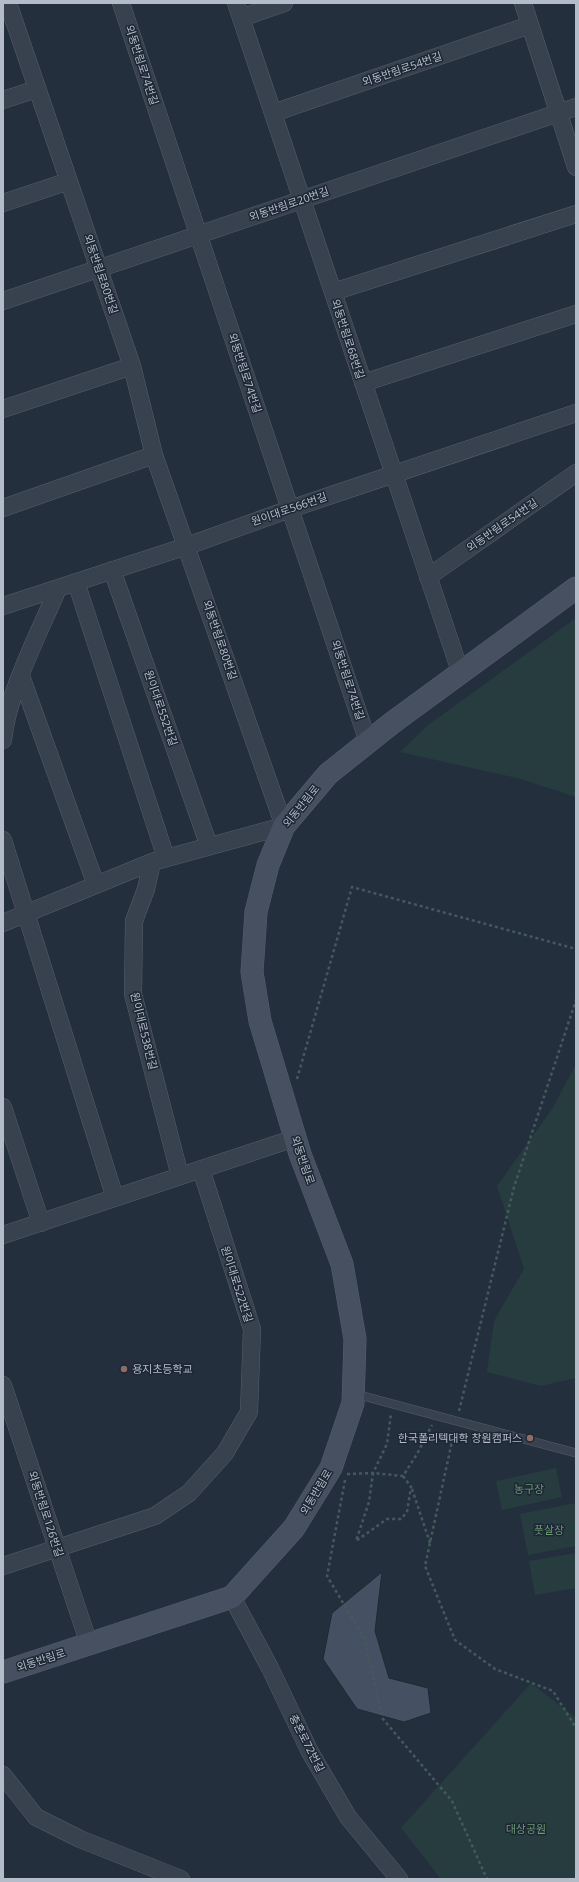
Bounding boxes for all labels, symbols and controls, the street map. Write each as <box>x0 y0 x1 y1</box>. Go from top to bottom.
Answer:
street label: 외동반림로74번길 <box>122 23 163 107</box>
street label: 외동반림로54번길 <box>360 48 444 89</box>
street label: 외동반림로20번길 <box>247 183 331 224</box>
street label: 외동반림로80번길 <box>81 232 122 316</box>
street label: 외동반림로68번길 <box>328 297 369 381</box>
street label: 외동반림로74번길 <box>225 331 266 415</box>
street label: 원이대로566번길 <box>249 488 329 529</box>
street label: 외동반림로54번길 <box>463 495 540 555</box>
street label: 외동반림로80번길 <box>200 598 241 682</box>
street label: 외동반림로74번길 <box>328 638 369 722</box>
street label: 원이대로552번길 <box>141 668 182 748</box>
street label: 외동반림로 <box>279 781 322 830</box>
street label: 원이대로538번길 <box>128 990 161 1071</box>
street label: 외동반림로 <box>288 1133 319 1186</box>
street label: 원이대로522번길 <box>218 1244 257 1324</box>
place label: 용지초등학교 <box>132 1361 193 1376</box>
marker: 용지초등학교 <box>119 1364 129 1374</box>
place label: 한국폴리텍대학 창원캠퍼스 <box>398 1430 522 1445</box>
marker: 한국폴리텍대학 창원캠퍼스 <box>525 1433 535 1443</box>
street label: 외동반림로 <box>296 1466 335 1517</box>
street label: 외동반림로126번길 <box>25 1469 67 1559</box>
park label: 농구장 <box>514 1481 544 1496</box>
park label: 풋살장 <box>534 1522 564 1537</box>
street label: 외동반림로 <box>14 1645 67 1674</box>
street label: 충혼로72번길 <box>286 1711 328 1774</box>
park label: 대상공원 <box>506 1821 546 1836</box>

